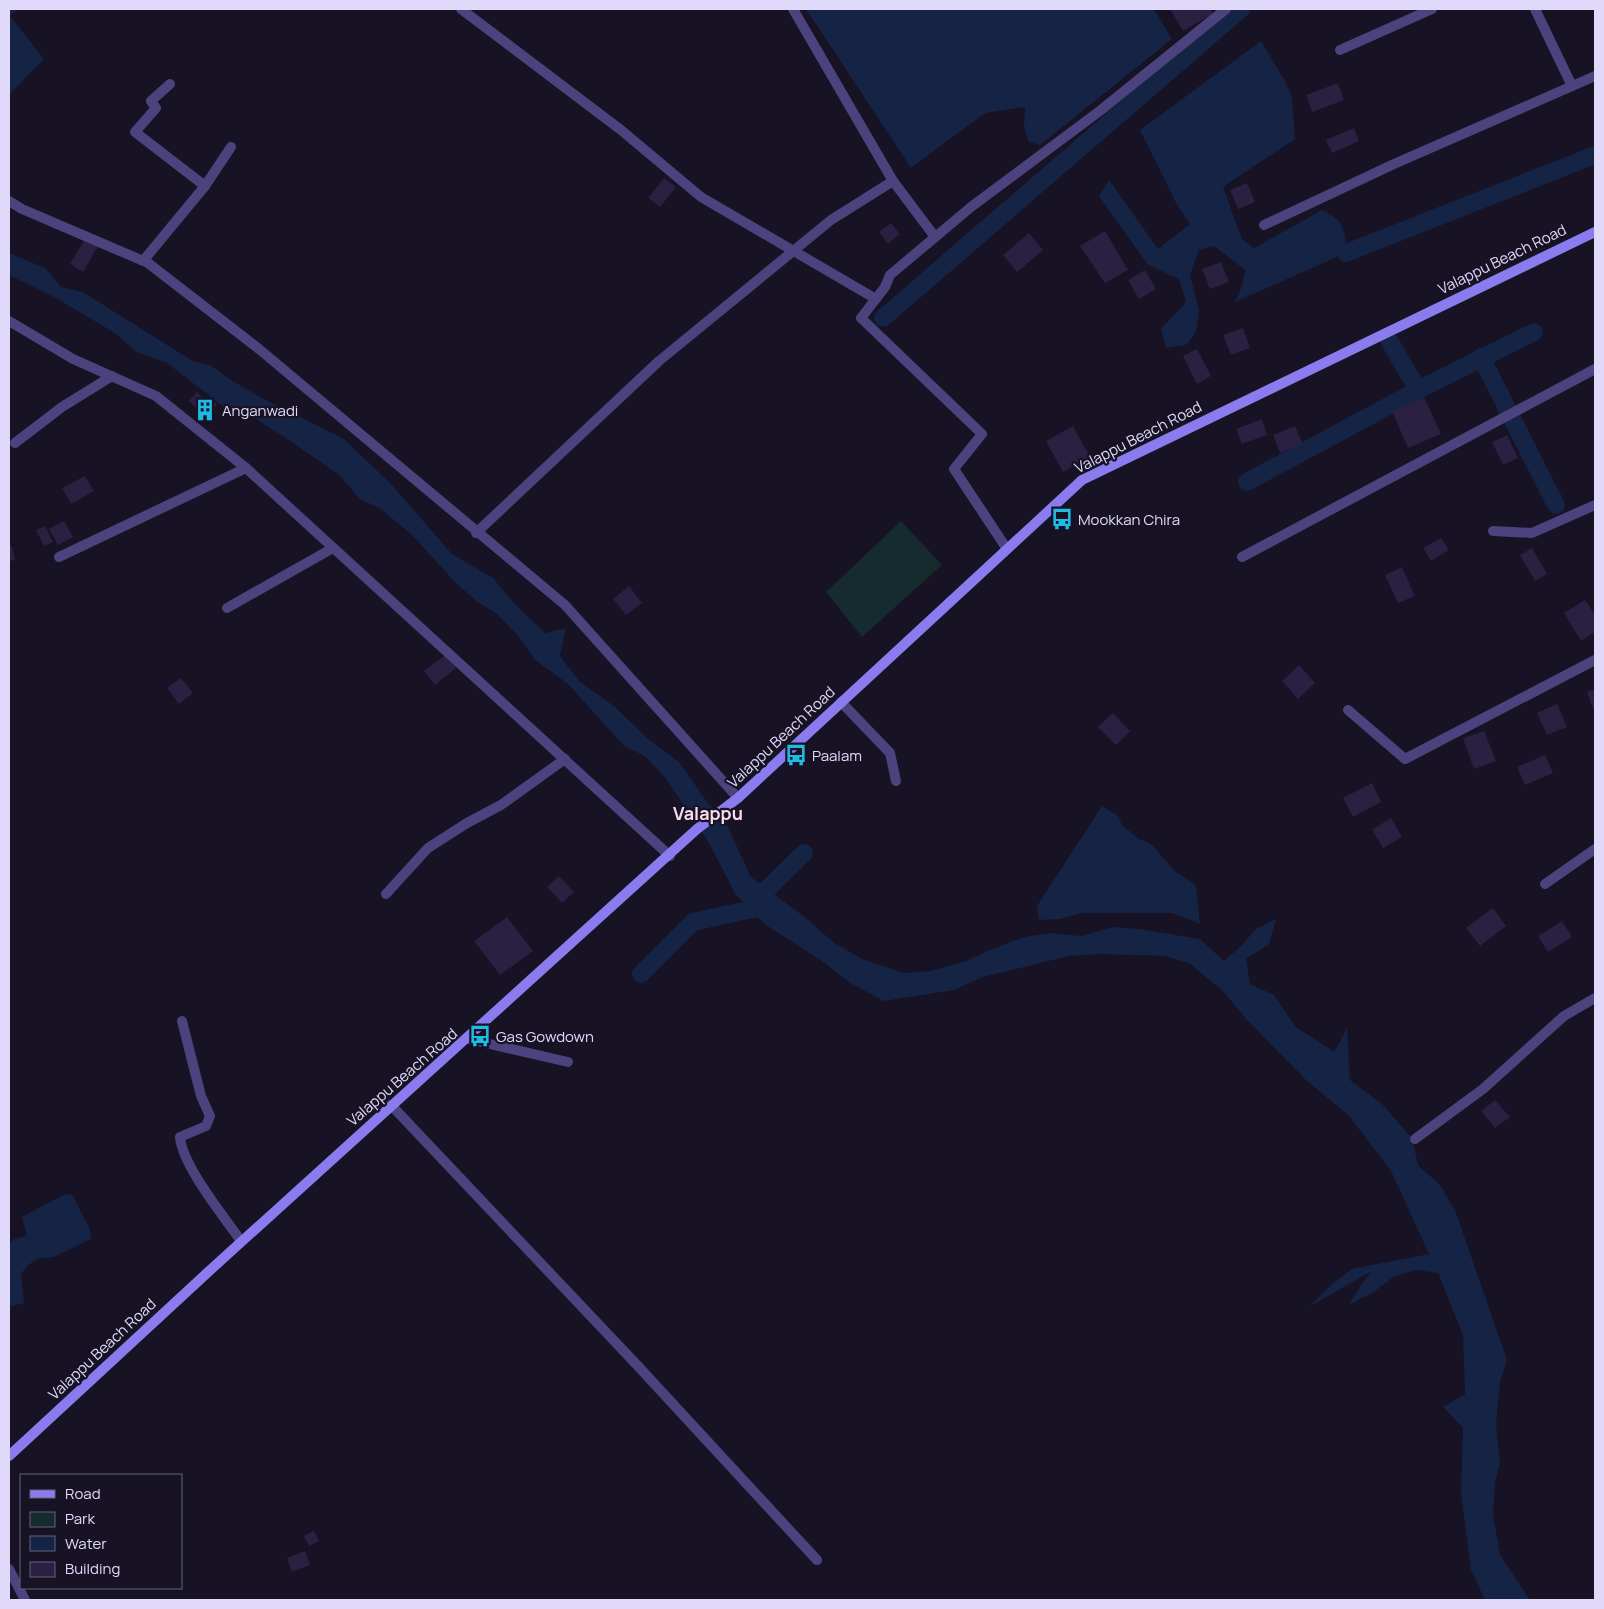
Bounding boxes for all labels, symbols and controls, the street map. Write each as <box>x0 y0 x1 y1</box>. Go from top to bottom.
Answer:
street label: Valappu Beach Road <box>1434 219 1570 299</box>
street label: Valappu Beach Road <box>1071 396 1205 478</box>
building icon: Anganwadi <box>192 397 218 423</box>
place label: Anganwadi <box>222 400 298 421</box>
bus stop icon: Mookkan Chira <box>1049 506 1075 532</box>
place label: Mookkan Chira <box>1078 509 1180 530</box>
street label: Valappu Beach Road <box>723 682 839 792</box>
bus stop icon: Paalam <box>783 742 809 768</box>
place label: Paalam <box>812 745 862 766</box>
district label: Valappu <box>673 801 743 825</box>
street label: Valappu Beach Road <box>342 1023 462 1131</box>
bus stop icon: Gas Gowdown <box>467 1023 493 1049</box>
place label: Gas Gowdown <box>496 1026 594 1047</box>
street label: Valappu Beach Road <box>44 1294 160 1404</box>
legend <box>20 1474 182 1589</box>
text: Road <box>65 1483 101 1504</box>
text: Park <box>65 1508 95 1529</box>
text: Water <box>65 1533 107 1554</box>
text: Building <box>65 1558 120 1579</box>

